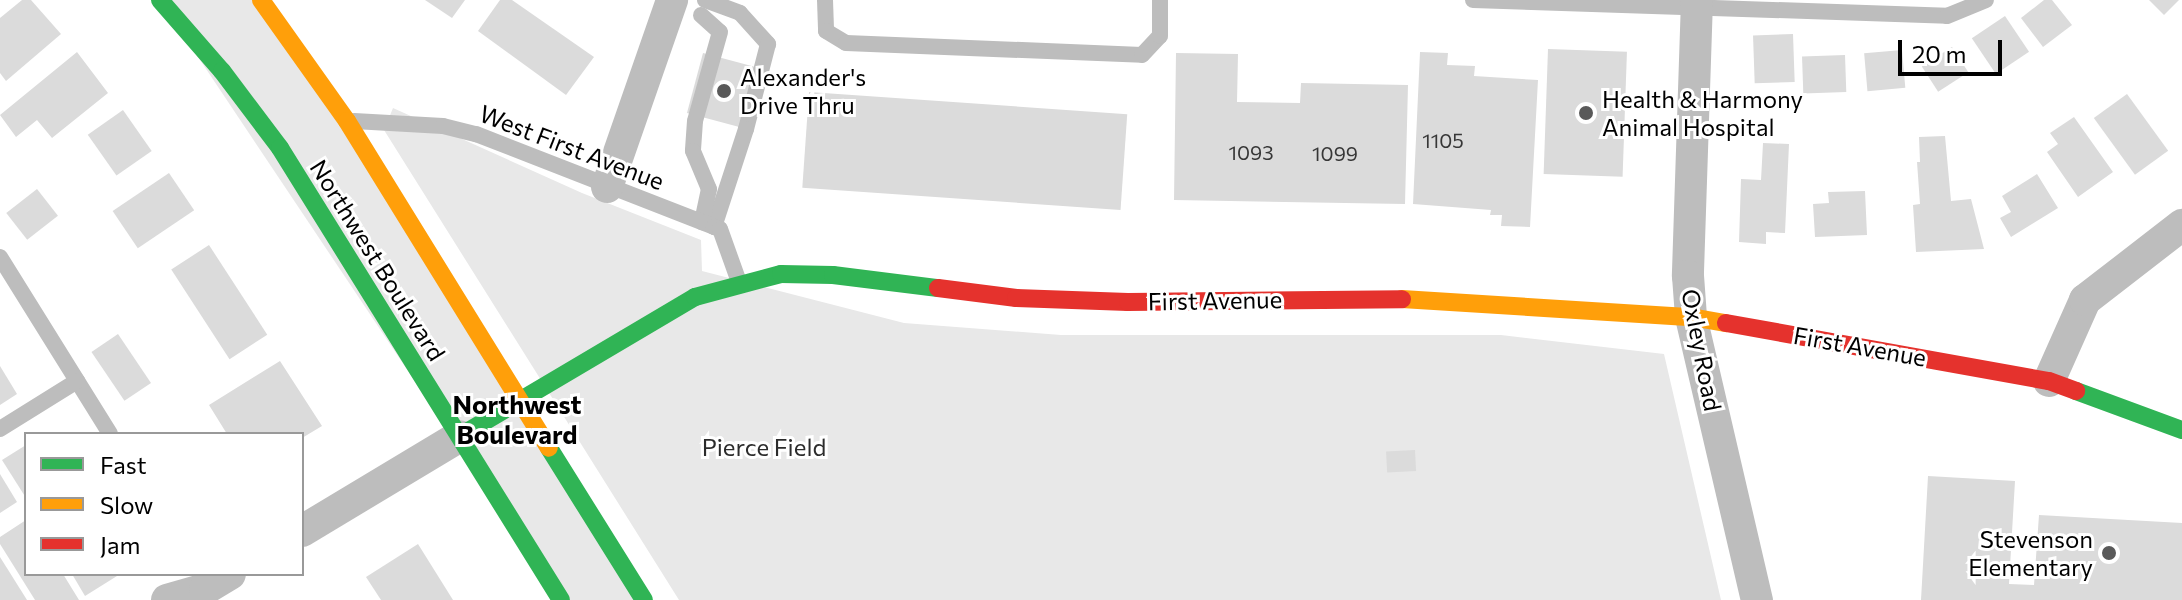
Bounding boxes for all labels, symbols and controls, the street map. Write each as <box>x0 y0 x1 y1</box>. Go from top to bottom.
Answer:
scale bar <box>1902 24 2006 74</box>
text: 20 m <box>1912 39 1966 68</box>
place label: Alexander's Drive Thru <box>740 63 866 119</box>
marker: Alexander's Drive Thru <box>715 82 733 100</box>
place label: Health & Harmony Animal Hospital <box>1602 85 1803 141</box>
street label: West First Avenue <box>476 99 668 195</box>
marker: Health & Harmony Animal Hospital <box>1577 104 1595 122</box>
house number: 1105 <box>1422 128 1464 152</box>
house number: 1093 <box>1228 140 1274 164</box>
house number: 1099 <box>1312 141 1358 165</box>
street label: Northwest Boulevard <box>304 154 452 366</box>
street label: First Avenue <box>1148 284 1282 316</box>
street label: Oxley Road <box>1676 287 1728 413</box>
street label: First Avenue <box>1791 320 1929 372</box>
district label: Northwest Boulevard <box>452 388 582 450</box>
legend <box>24 432 304 576</box>
park label: Pierce Field <box>702 433 826 461</box>
text: Fast <box>100 450 147 479</box>
text: Slow <box>100 490 153 519</box>
place label: Stevenson Elementary <box>1968 525 2093 581</box>
text: Jam <box>100 530 140 559</box>
marker: Stevenson Elementary <box>2100 544 2118 562</box>

